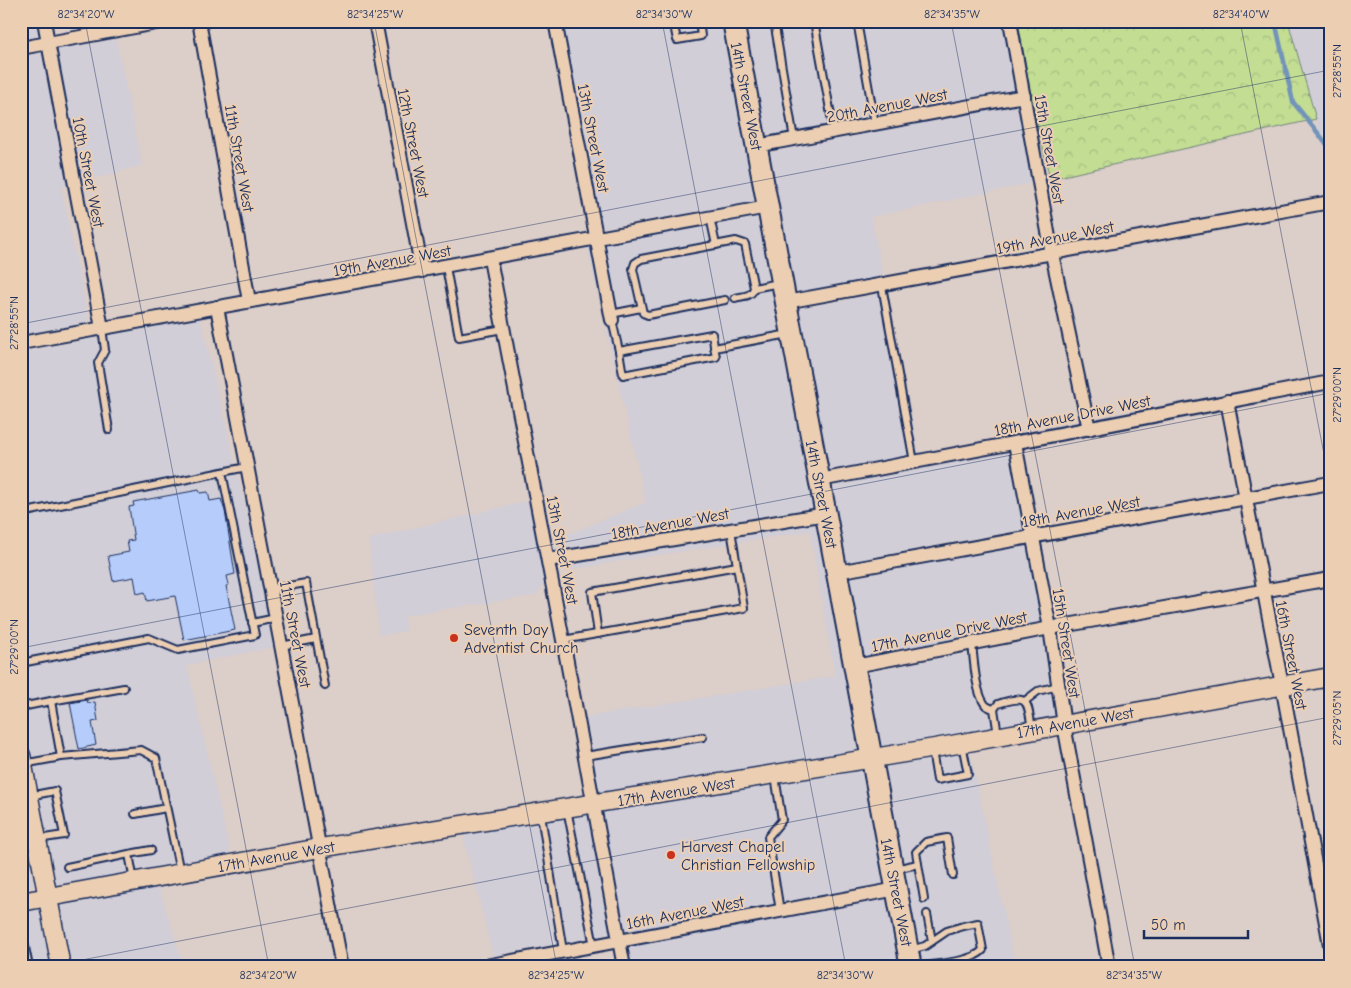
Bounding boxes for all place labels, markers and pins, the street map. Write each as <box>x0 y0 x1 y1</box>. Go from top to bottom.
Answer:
place label: Seventh Day Adventist Church <box>464 621 579 657</box>
marker: Seventh Day Adventist Church <box>448 632 460 644</box>
place label: Harvest Chapel Christian Fellowship <box>681 838 815 874</box>
marker: Harvest Chapel Christian Fellowship <box>665 849 677 861</box>

